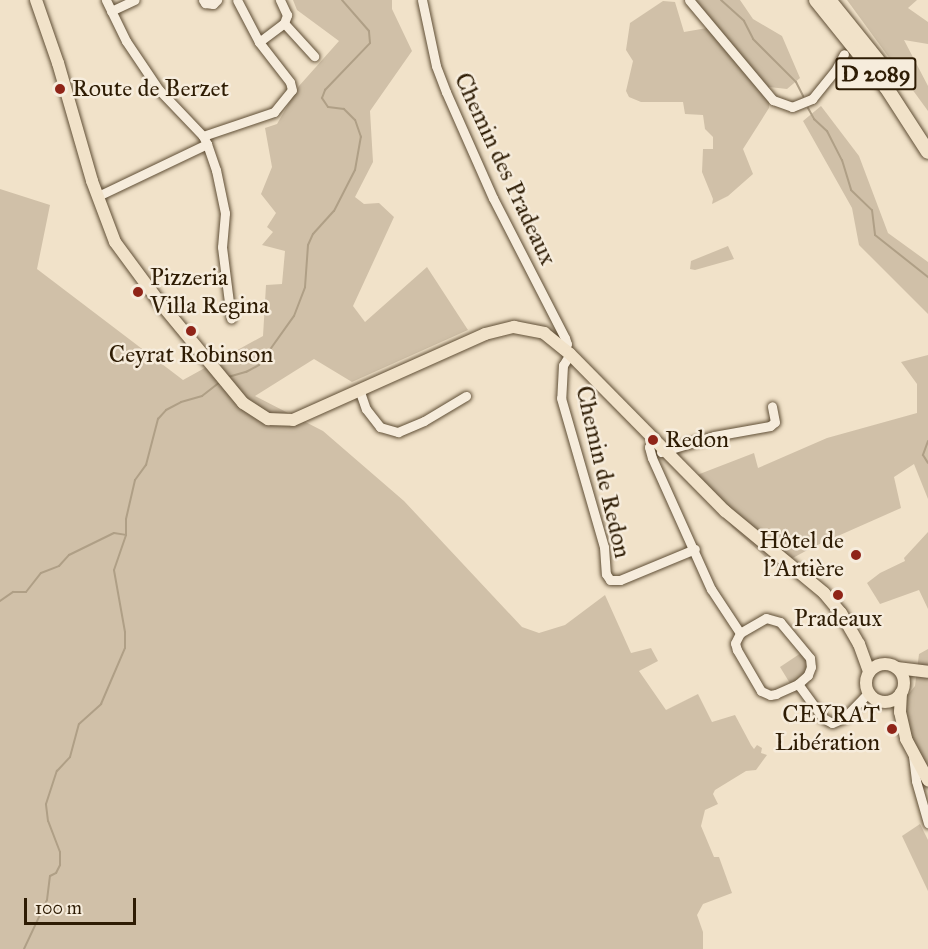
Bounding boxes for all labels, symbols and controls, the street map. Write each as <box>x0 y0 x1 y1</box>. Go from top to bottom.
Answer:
road number: D 2089 <box>834 55 918 93</box>
street label: Chemin des Pradeaux <box>448 68 562 270</box>
place label: Route de Berzet <box>72 75 229 103</box>
marker: Route de Berzet <box>53 82 67 96</box>
place label: Pizzeria Villa Regina <box>150 264 269 320</box>
marker: Pizzeria Villa Regina <box>131 285 145 299</box>
marker: Ceyrat Robinson <box>184 324 198 338</box>
place label: Ceyrat Robinson <box>109 341 273 369</box>
street label: Chemin de Redon <box>569 383 637 561</box>
place label: Redon <box>665 426 729 454</box>
marker: Redon <box>646 433 660 447</box>
place label: Hôtel de l'Artière <box>759 527 844 583</box>
marker: Hôtel de l'Artière <box>849 548 863 562</box>
marker: Pradeaux <box>831 588 845 602</box>
place label: Pradeaux <box>794 605 882 633</box>
place label: CEYRAT Libération <box>775 701 880 757</box>
marker: CEYRAT Libération <box>885 722 899 736</box>
scale bar <box>27 886 140 924</box>
text: 100 m <box>35 897 82 919</box>

